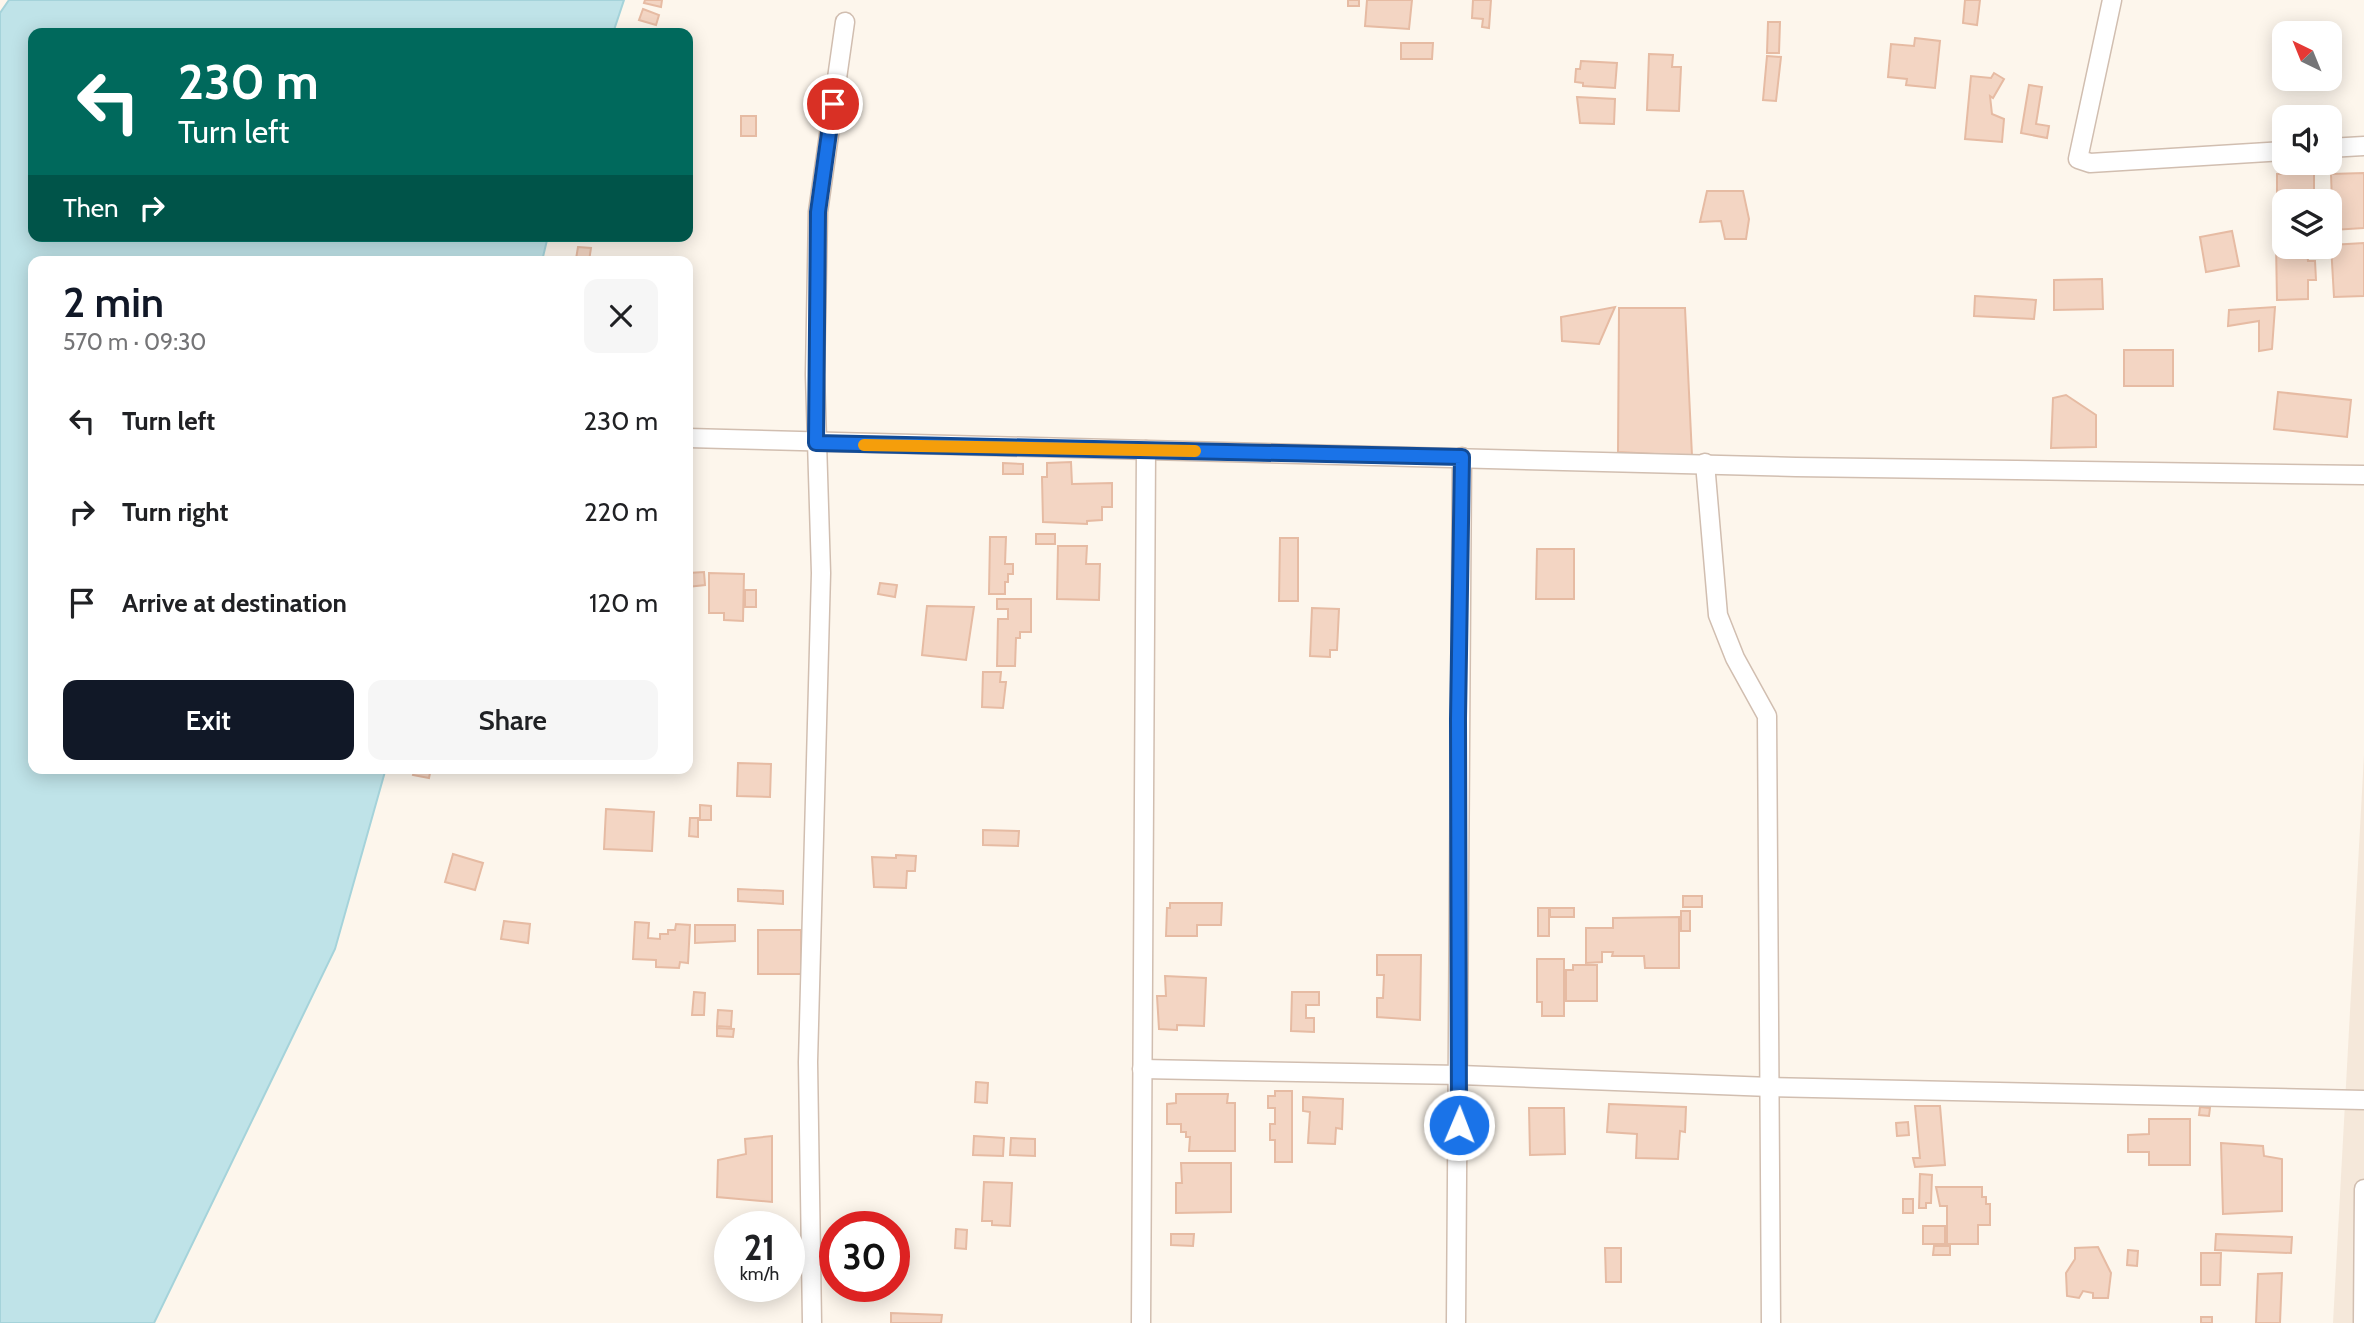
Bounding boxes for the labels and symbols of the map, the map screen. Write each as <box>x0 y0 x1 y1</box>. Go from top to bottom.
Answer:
north arrow <box>2272 21 2342 91</box>
pin <box>803 74 863 134</box>
position arrow <box>1422 1088 1496 1162</box>
speed limit sign: 30 <box>819 1211 910 1302</box>

